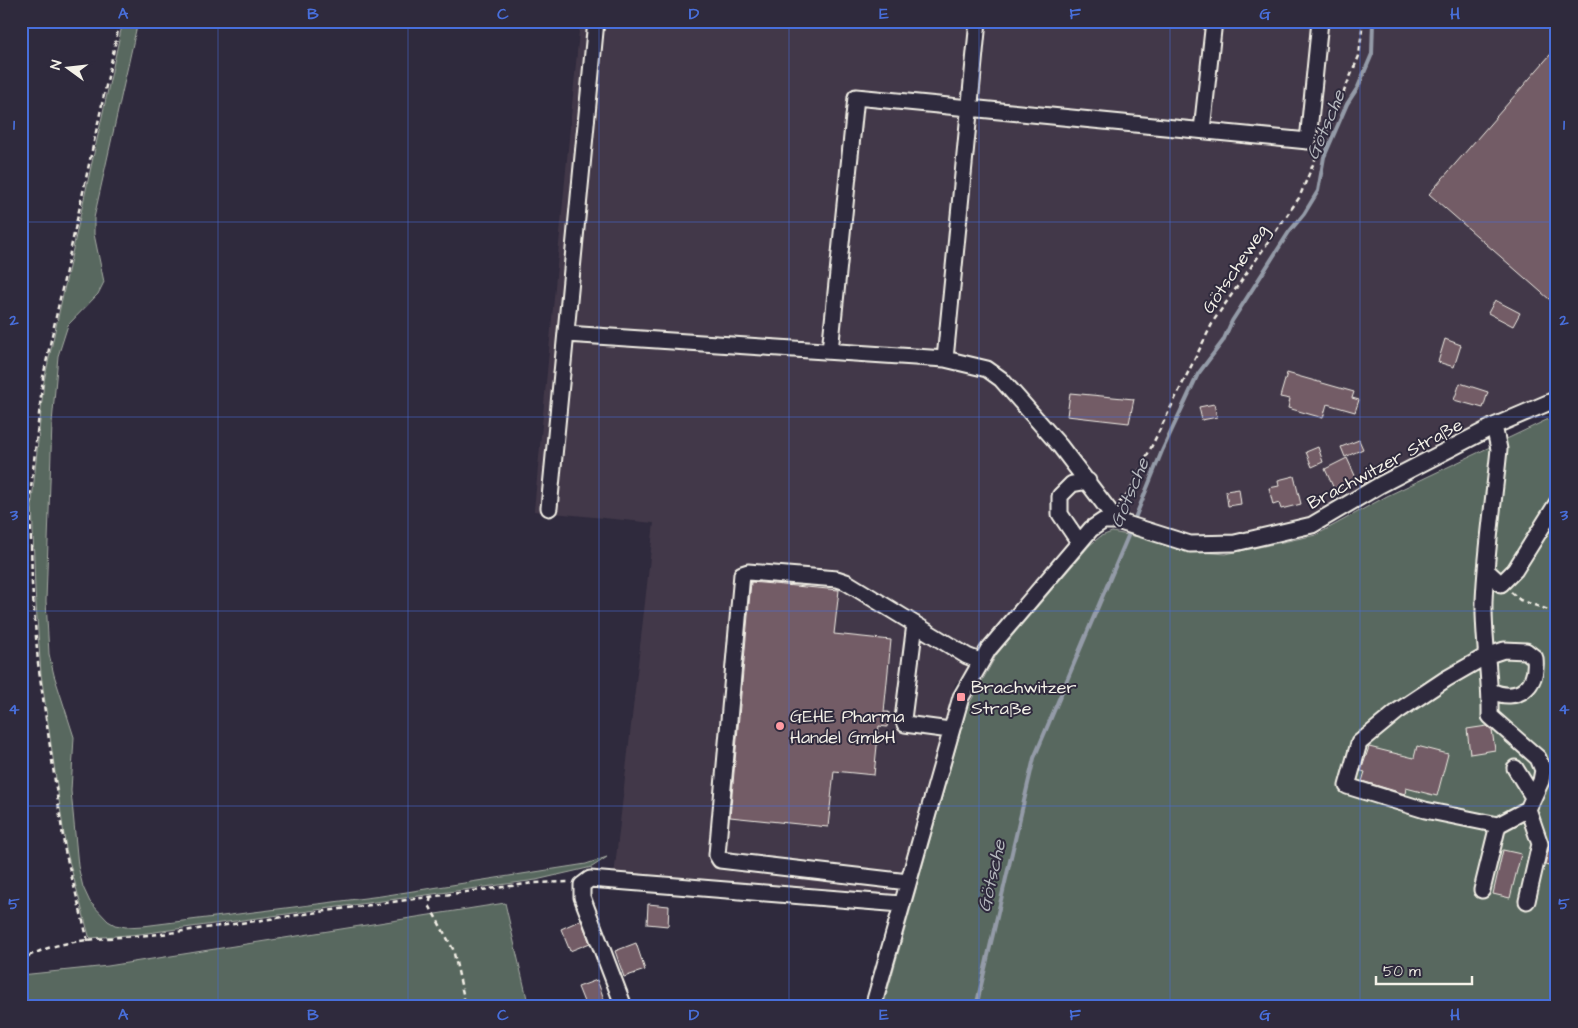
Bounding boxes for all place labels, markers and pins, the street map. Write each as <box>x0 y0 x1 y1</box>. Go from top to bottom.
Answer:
place label: Brachwitzer Straße <box>971 675 1076 721</box>
marker: Brachwitzer Straße <box>955 691 967 703</box>
place label: GEHE Pharma Handel GmbH <box>790 704 905 750</box>
marker: GEHE Pharma Handel GmbH <box>774 720 786 732</box>

